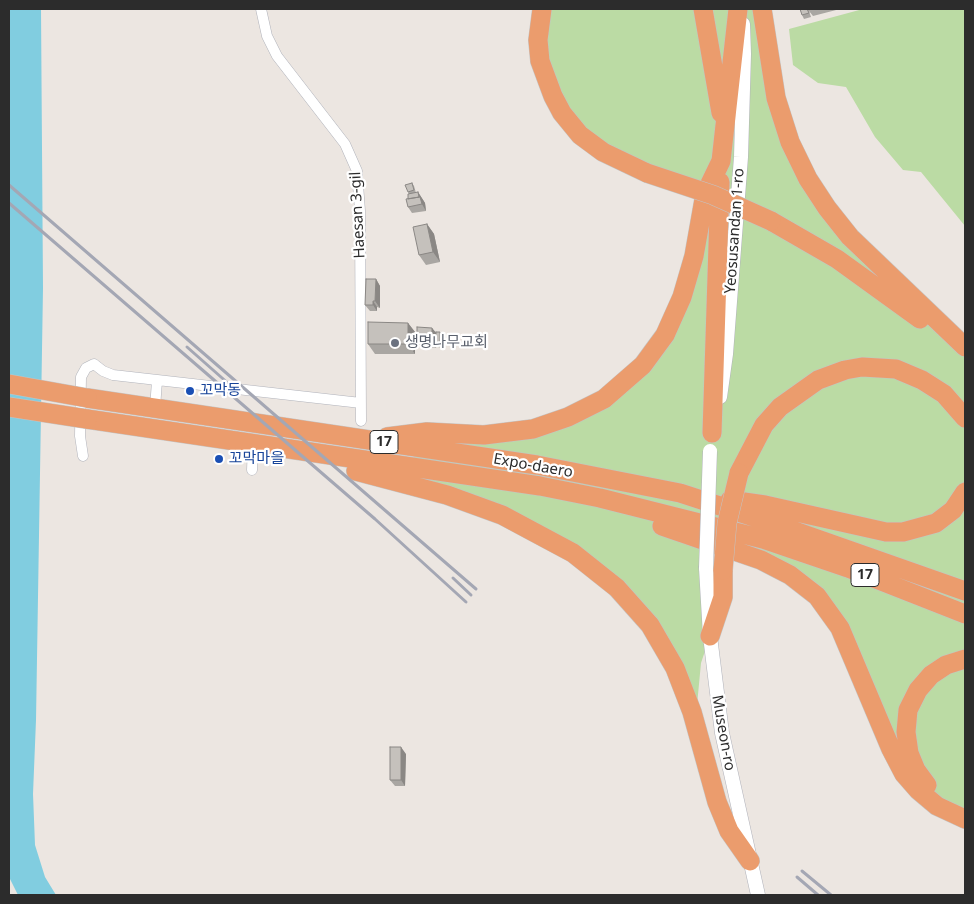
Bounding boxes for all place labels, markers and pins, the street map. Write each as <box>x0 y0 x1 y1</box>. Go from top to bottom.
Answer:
place label: 생명나무교회 <box>405 334 488 352</box>
marker: 생명나무교회 <box>389 337 401 349</box>
place label: 꼬막동 <box>200 382 241 400</box>
marker: 꼬막동 <box>184 385 196 397</box>
place label: 꼬막마을 <box>229 450 284 468</box>
marker: 꼬막마을 <box>213 453 225 465</box>

